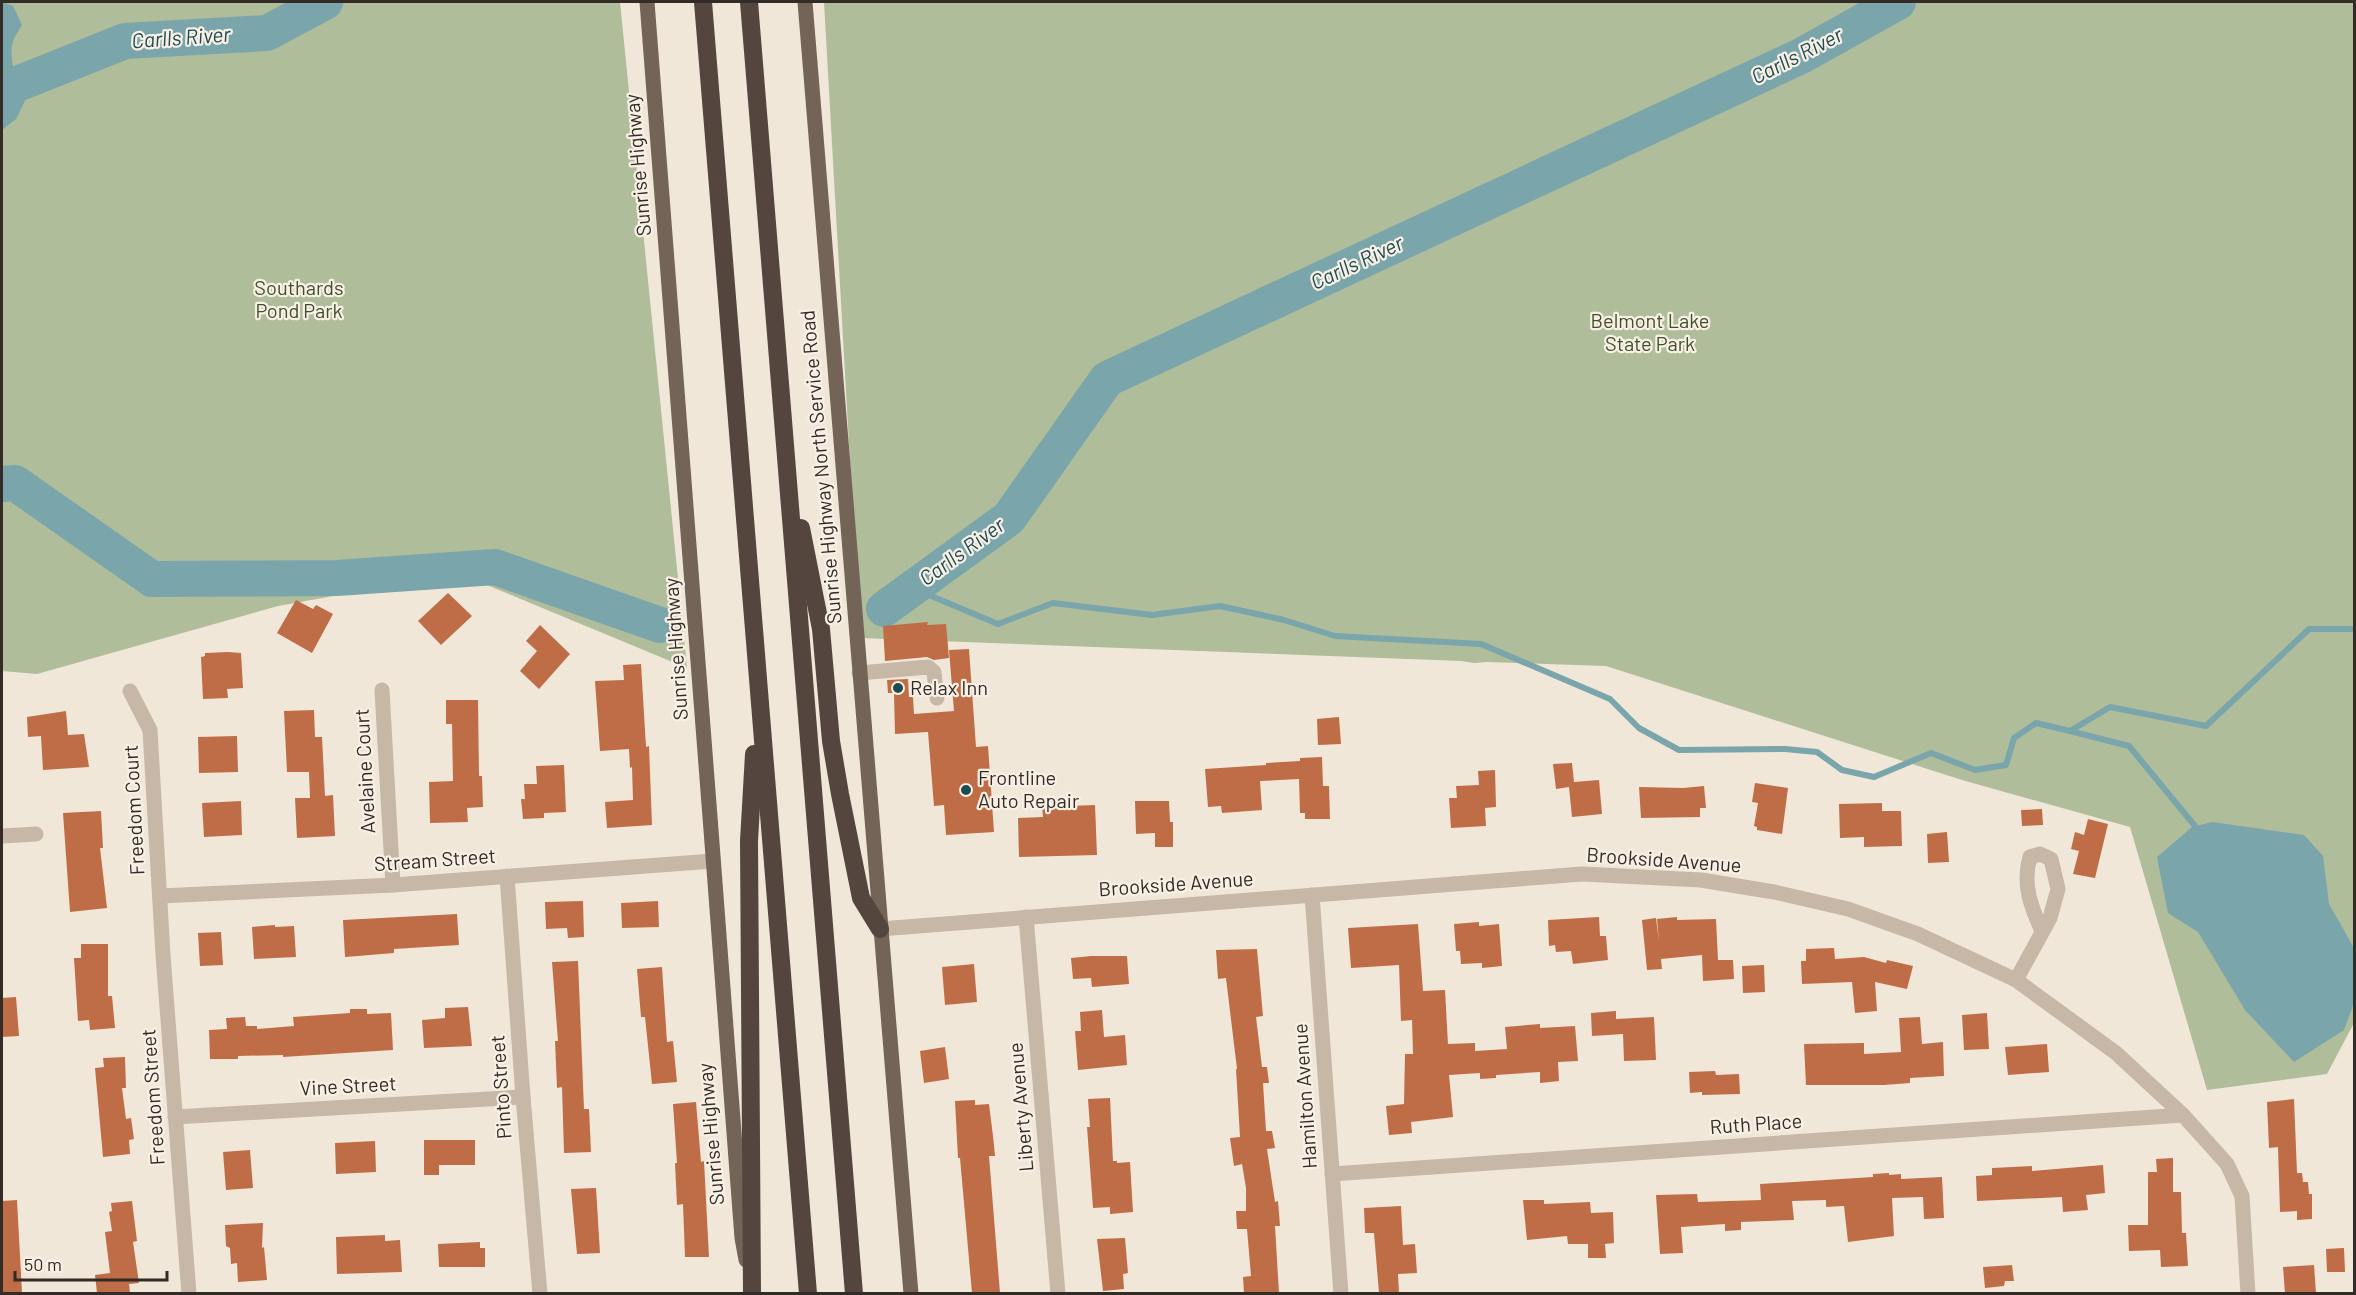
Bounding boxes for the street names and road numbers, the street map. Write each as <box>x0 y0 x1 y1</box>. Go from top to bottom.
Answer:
street label: Sunrise Highway <box>619 93 655 237</box>
street label: Sunrise Highway North Service Road <box>794 309 846 625</box>
street label: Sunrise Highway <box>658 577 692 721</box>
street label: Avelaine Court <box>349 708 379 834</box>
street label: Freedom Court <box>118 744 148 876</box>
street label: Brookside Avenue <box>1586 842 1742 876</box>
street label: Stream Street <box>373 843 497 875</box>
street label: Brookside Avenue <box>1098 866 1254 900</box>
street label: Hamilton Avenue <box>1287 1023 1321 1170</box>
street label: Freedom Street <box>135 1028 169 1166</box>
street label: Pinto Street <box>484 1034 516 1140</box>
street label: Liberty Avenue <box>1002 1042 1038 1173</box>
street label: Sunrise Highway <box>692 1062 728 1206</box>
street label: Vine Street <box>299 1070 397 1100</box>
street label: Ruth Place <box>1709 1108 1803 1138</box>

